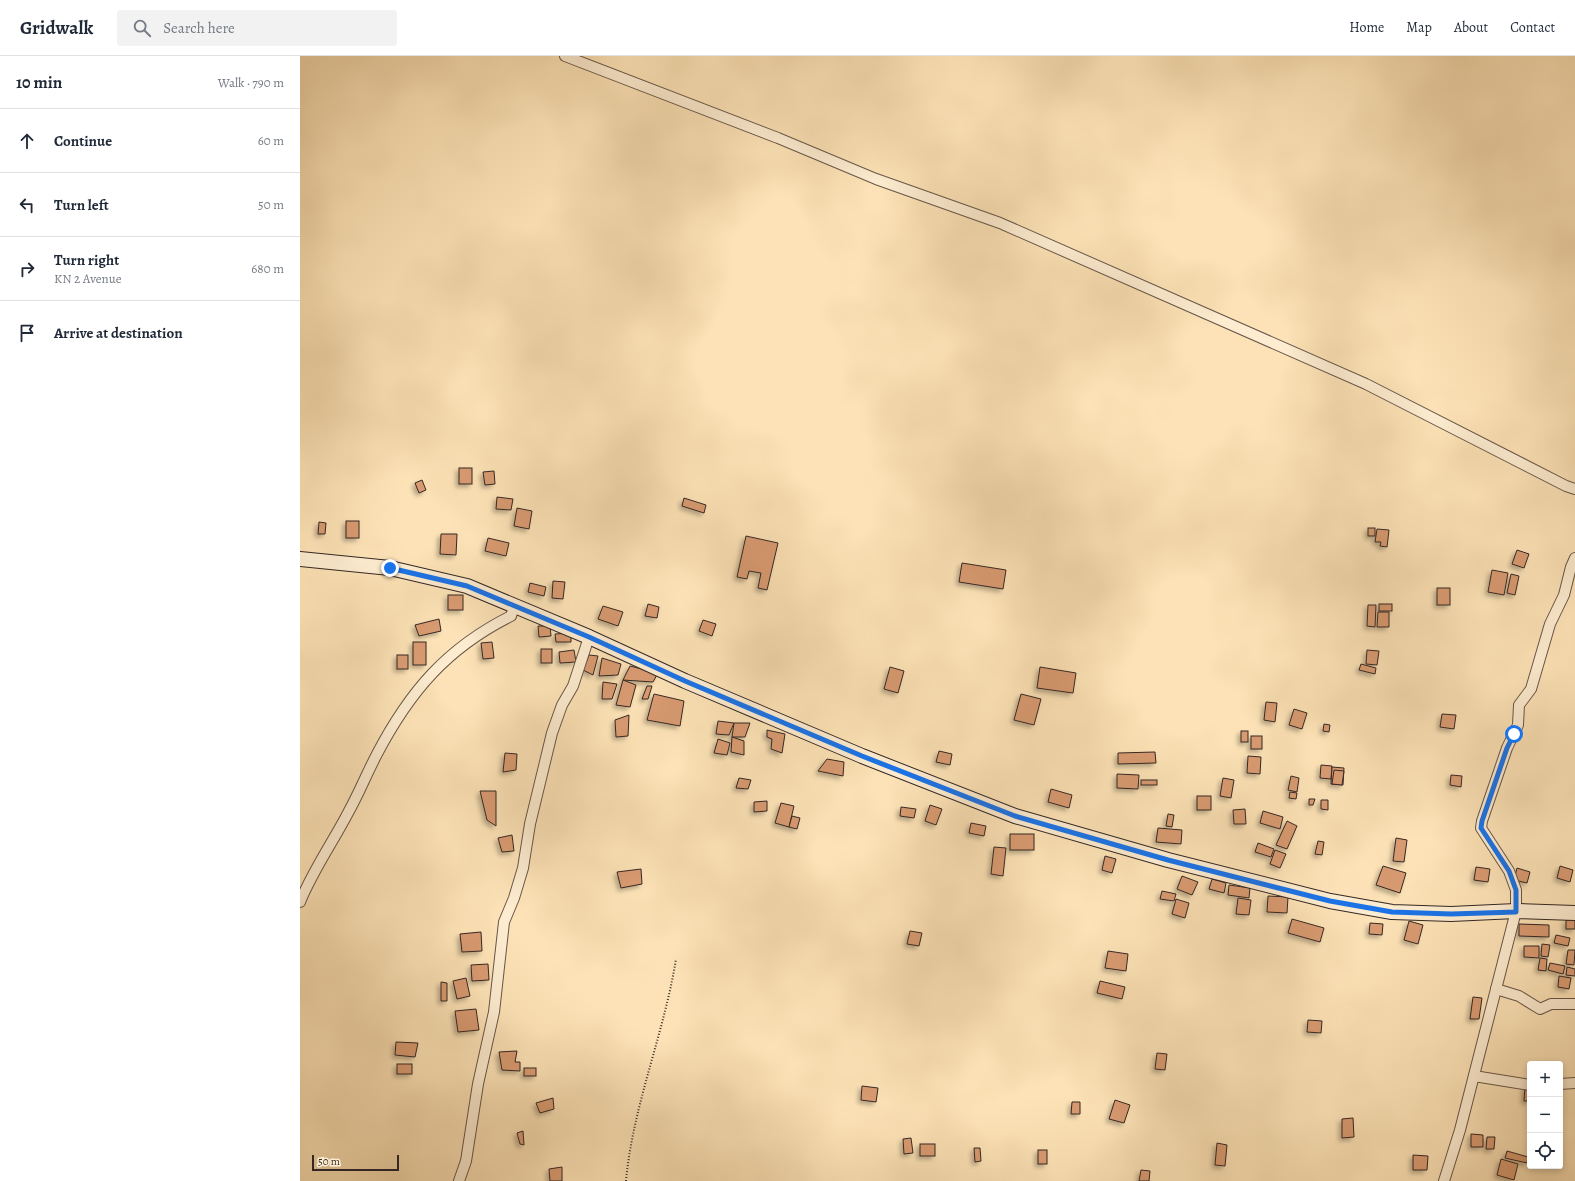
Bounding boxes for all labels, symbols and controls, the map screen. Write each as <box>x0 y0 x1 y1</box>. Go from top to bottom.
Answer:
search box <box>117 10 397 46</box>
text: Gridwalk <box>20 15 93 41</box>
icon: search <box>131 17 153 39</box>
text: Search here <box>163 18 235 38</box>
text: Home <box>1349 18 1384 37</box>
text: Map <box>1406 18 1432 37</box>
text: About <box>1454 18 1488 37</box>
text: Contact <box>1510 18 1555 37</box>
text: 10 min <box>16 71 62 94</box>
text: Walk · 790 m <box>218 74 284 91</box>
icon: ahead <box>16 130 38 152</box>
text: Continue <box>54 131 112 151</box>
text: 60 m <box>258 132 284 149</box>
icon: left <box>16 194 38 216</box>
text: Turn left <box>54 195 109 215</box>
text: 50 m <box>258 196 284 213</box>
text: Turn right <box>54 250 119 270</box>
icon: right <box>16 258 38 280</box>
text: 680 m <box>251 260 284 277</box>
text: KN 2 Avenue <box>54 270 122 287</box>
icon: arrive <box>16 322 38 344</box>
text: Arrive at destination <box>54 323 183 343</box>
route end <box>381 559 399 577</box>
route start <box>1505 725 1523 743</box>
map controls <box>1527 1061 1563 1169</box>
button: + <box>1527 1061 1563 1097</box>
button: − <box>1527 1097 1563 1133</box>
button: locate <box>1527 1133 1563 1169</box>
scale bar <box>312 1153 399 1172</box>
text: 50 m <box>318 1154 340 1169</box>

